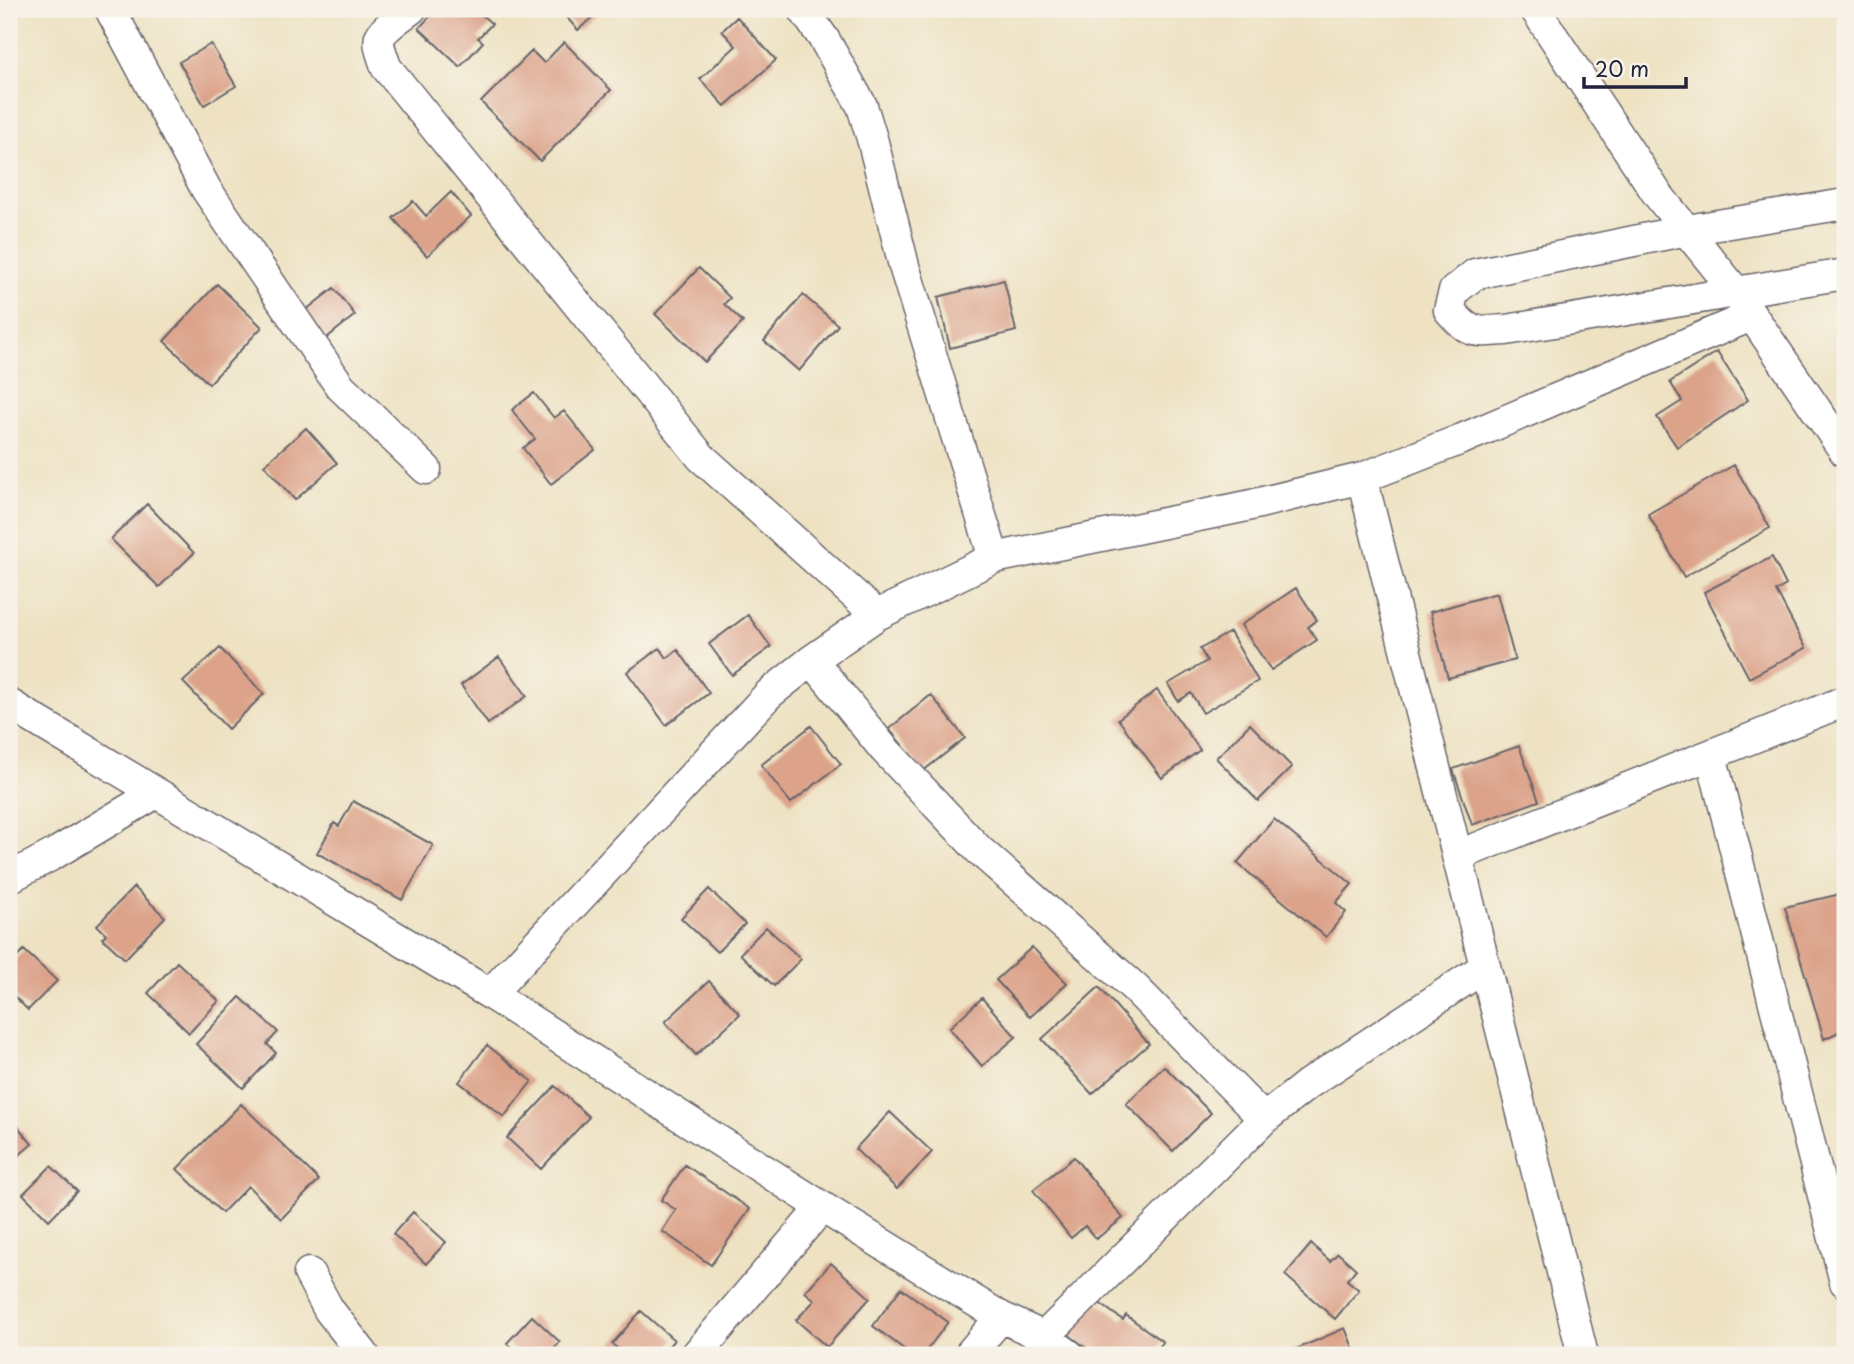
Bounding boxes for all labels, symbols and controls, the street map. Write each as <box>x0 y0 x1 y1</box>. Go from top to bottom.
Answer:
scale bar <box>1584 46 1686 90</box>
text: 20 m <box>1595 52 1649 84</box>

